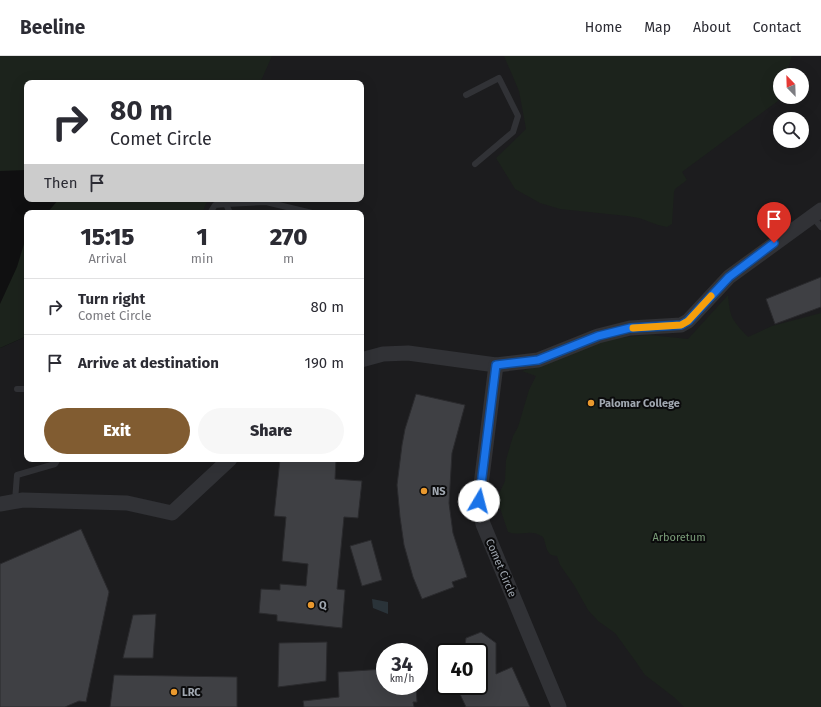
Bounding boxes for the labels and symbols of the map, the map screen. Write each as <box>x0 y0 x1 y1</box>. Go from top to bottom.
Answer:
north arrow <box>773 68 809 104</box>
pin <box>757 202 791 243</box>
place label: Palomar College <box>599 397 680 410</box>
marker: Palomar College <box>586 398 596 408</box>
position arrow <box>458 480 500 522</box>
place label: NS <box>432 485 446 498</box>
marker: NS <box>419 486 429 496</box>
park label: Arboretum <box>652 531 706 544</box>
street label: Comet Circle <box>483 537 519 599</box>
place label: Q <box>319 599 327 612</box>
marker: Q <box>306 600 316 610</box>
speed limit sign: 40 <box>436 643 488 695</box>
place label: LRC <box>182 686 201 699</box>
marker: LRC <box>169 687 179 697</box>

